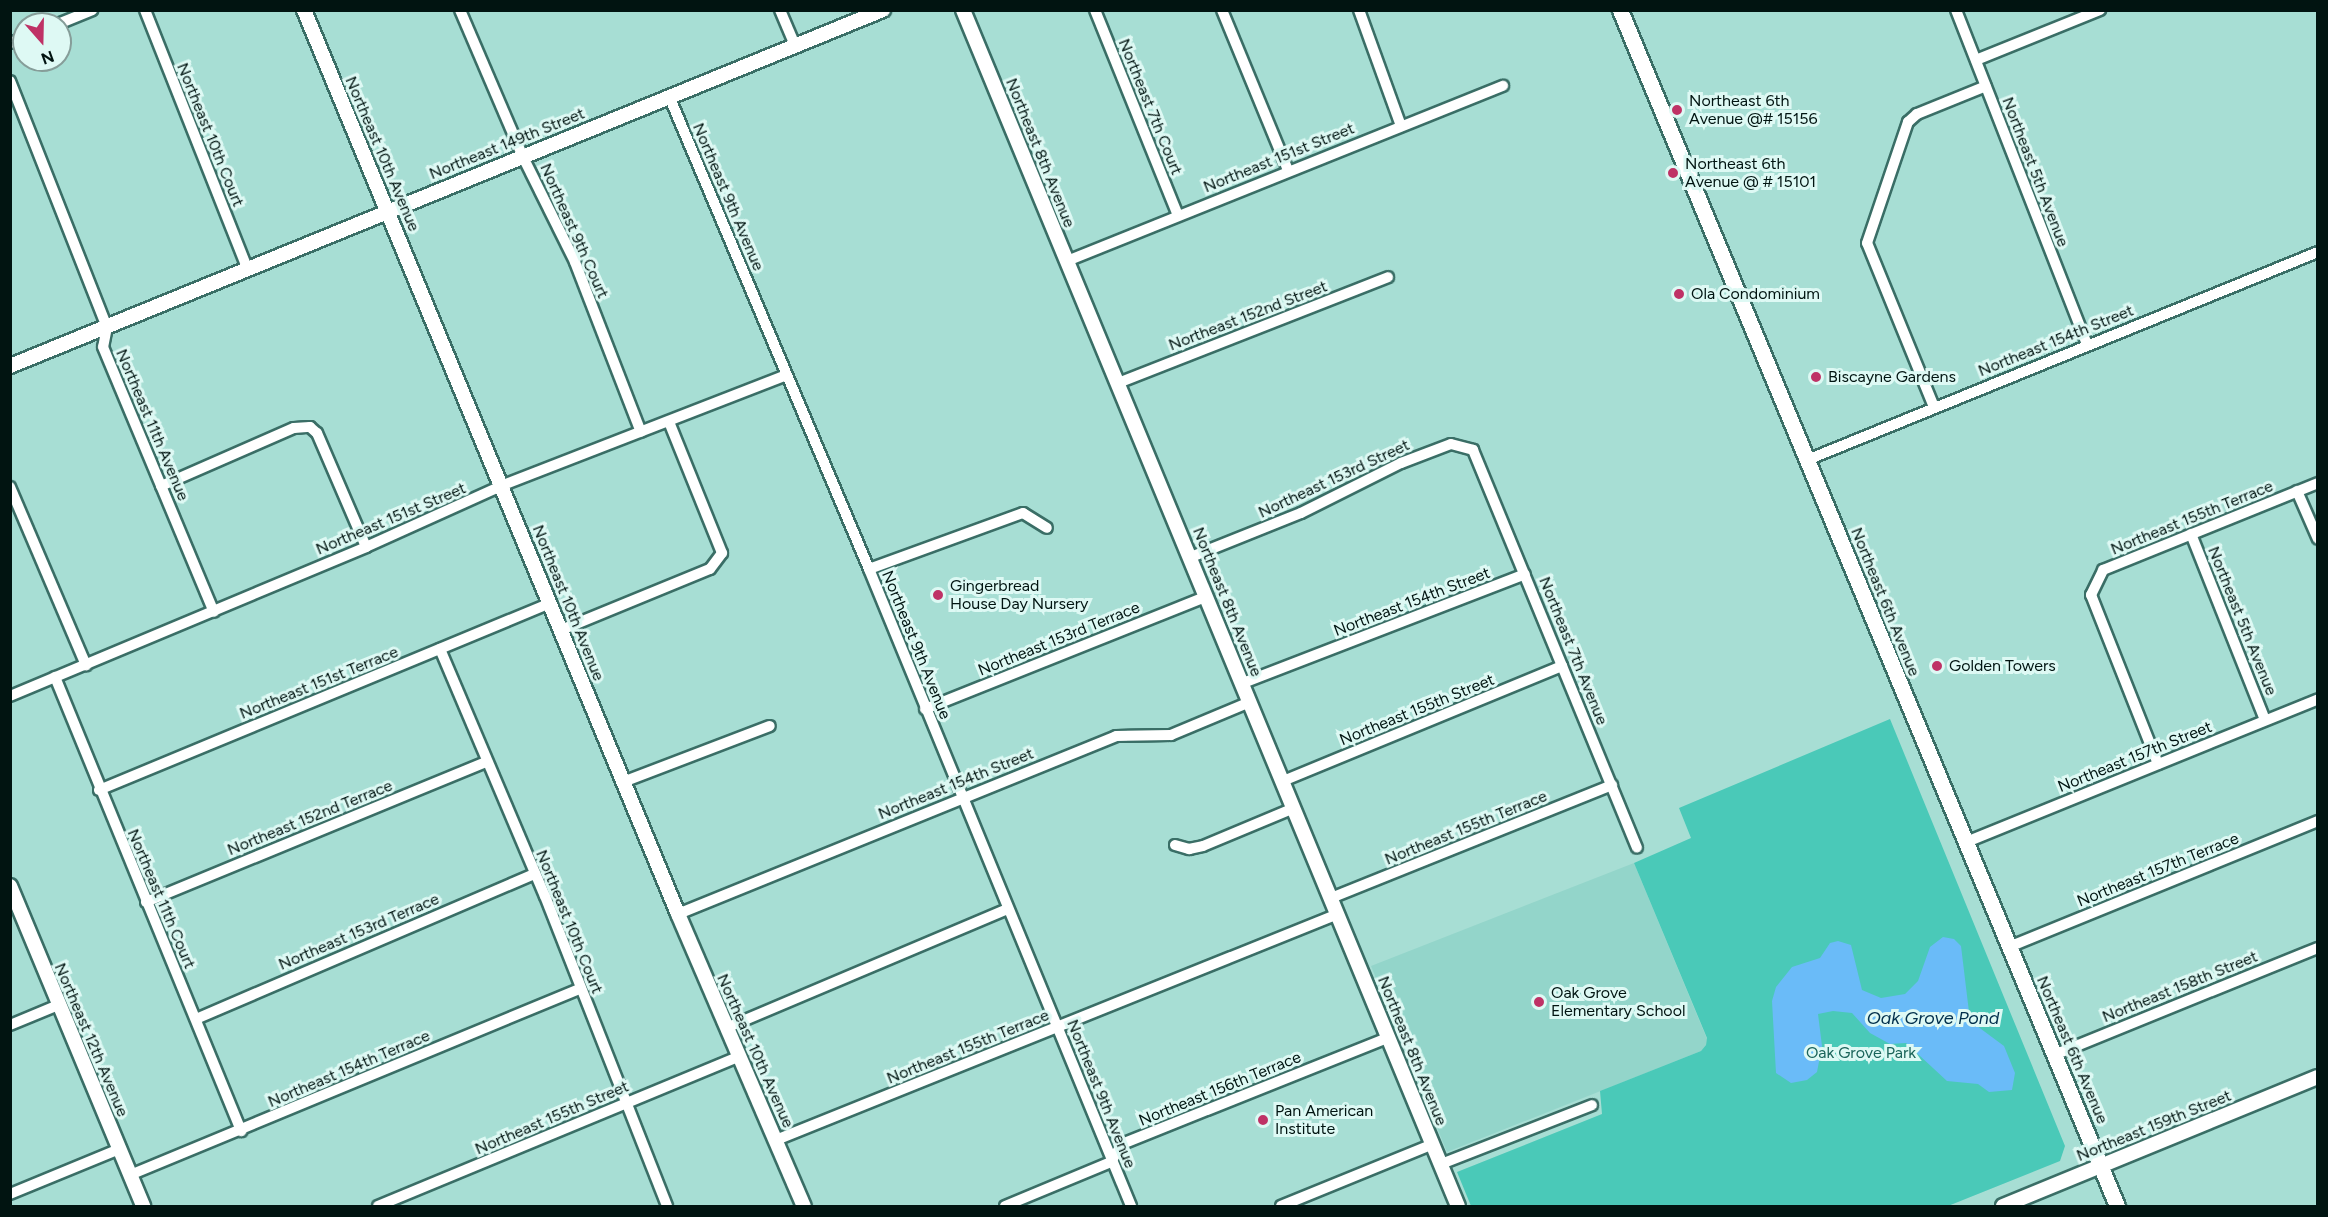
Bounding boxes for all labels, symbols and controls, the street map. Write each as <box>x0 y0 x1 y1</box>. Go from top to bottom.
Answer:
north arrow <box>12 12 72 72</box>
street label: Northeast 7th Court <box>1114 36 1186 178</box>
text: N <box>39 46 57 69</box>
street label: Northeast 10th Court <box>172 60 248 210</box>
street label: Northeast 10th Avenue <box>341 74 423 234</box>
street label: Northeast 8th Avenue <box>1001 76 1079 230</box>
place label: Northeast 6th Avenue @# 15156 <box>1689 91 1818 129</box>
street label: Northeast 5th Avenue <box>1998 95 2072 249</box>
marker: Northeast 6th Avenue @# 15156 <box>1670 103 1684 117</box>
street label: Northeast 149th Street <box>427 104 587 184</box>
street label: Northeast 151st Street <box>1201 119 1357 197</box>
street label: Northeast 9th Avenue <box>688 120 768 274</box>
place label: Northeast 6th Avenue @ # 15101 <box>1685 154 1816 192</box>
street label: Northeast 9th Court <box>536 161 612 301</box>
marker: Northeast 6th Avenue @ # 15101 <box>1666 166 1680 180</box>
street label: Northeast 152nd Street <box>1166 277 1330 355</box>
place label: Ola Condominium <box>1691 284 1820 304</box>
marker: Ola Condominium <box>1672 287 1686 301</box>
street label: Northeast 154th Street <box>1976 301 2136 381</box>
street label: Northeast 11th Avenue <box>111 346 193 504</box>
place label: Biscayne Gardens <box>1828 367 1956 387</box>
marker: Biscayne Gardens <box>1809 370 1823 384</box>
street label: Northeast 153rd Street <box>1255 436 1413 522</box>
street label: Northeast 155th Terrace <box>2108 477 2276 559</box>
street label: Northeast 151st Street <box>313 479 469 559</box>
street label: Northeast 10th Avenue <box>528 522 608 684</box>
street label: Northeast 8th Avenue <box>1188 525 1266 679</box>
street label: Northeast 6th Avenue <box>1846 525 1924 679</box>
street label: Northeast 5th Avenue <box>2203 544 2281 698</box>
street label: Northeast 154th Street <box>1331 563 1493 641</box>
street label: Northeast 9th Avenue <box>877 568 955 722</box>
street label: Northeast 7th Avenue <box>1535 574 1611 728</box>
place label: Gingerbread House Day Nursery <box>950 576 1089 614</box>
marker: Gingerbread House Day Nursery <box>931 588 945 602</box>
street label: Northeast 153rd Terrace <box>975 598 1143 680</box>
street label: Northeast 151st Terrace <box>237 642 401 724</box>
place label: Golden Towers <box>1949 656 2056 676</box>
marker: Golden Towers <box>1930 659 1944 673</box>
street label: Northeast 155th Street <box>1337 670 1497 750</box>
street label: Northeast 157th Street <box>2055 717 2215 797</box>
street label: Northeast 154th Street <box>876 744 1036 824</box>
street label: Northeast 152nd Terrace <box>225 776 395 860</box>
street label: Northeast 155th Terrace <box>1382 787 1550 869</box>
street label: Northeast 11th Court <box>123 826 199 972</box>
street label: Northeast 157th Terrace <box>2074 829 2242 911</box>
street label: Northeast 10th Court <box>531 847 607 997</box>
street label: Northeast 153rd Terrace <box>276 889 442 975</box>
street label: Northeast 158th Street <box>2100 947 2260 1027</box>
street label: Northeast 12th Avenue <box>50 960 132 1120</box>
street label: Northeast 10th Avenue <box>712 971 798 1131</box>
street label: Northeast 6th Avenue <box>2032 973 2112 1127</box>
street label: Northeast 8th Avenue <box>1373 974 1451 1128</box>
place label: Oak Grove Elementary School <box>1551 983 1685 1021</box>
marker: Oak Grove Elementary School <box>1532 995 1546 1009</box>
street label: Northeast 155th Terrace <box>884 1006 1052 1088</box>
water label: Oak Grove Pond <box>1867 1007 1999 1029</box>
street label: Northeast 9th Avenue <box>1062 1017 1140 1171</box>
street label: Northeast 154th Terrace <box>265 1026 433 1112</box>
park label: Oak Grove Park <box>1806 1043 1916 1063</box>
street label: Northeast 156th Terrace <box>1136 1048 1304 1130</box>
street label: Northeast 155th Street <box>472 1077 632 1159</box>
street label: Northeast 159th Street <box>2074 1086 2234 1166</box>
place label: Pan American Institute <box>1275 1101 1373 1139</box>
marker: Pan American Institute <box>1256 1113 1270 1127</box>

